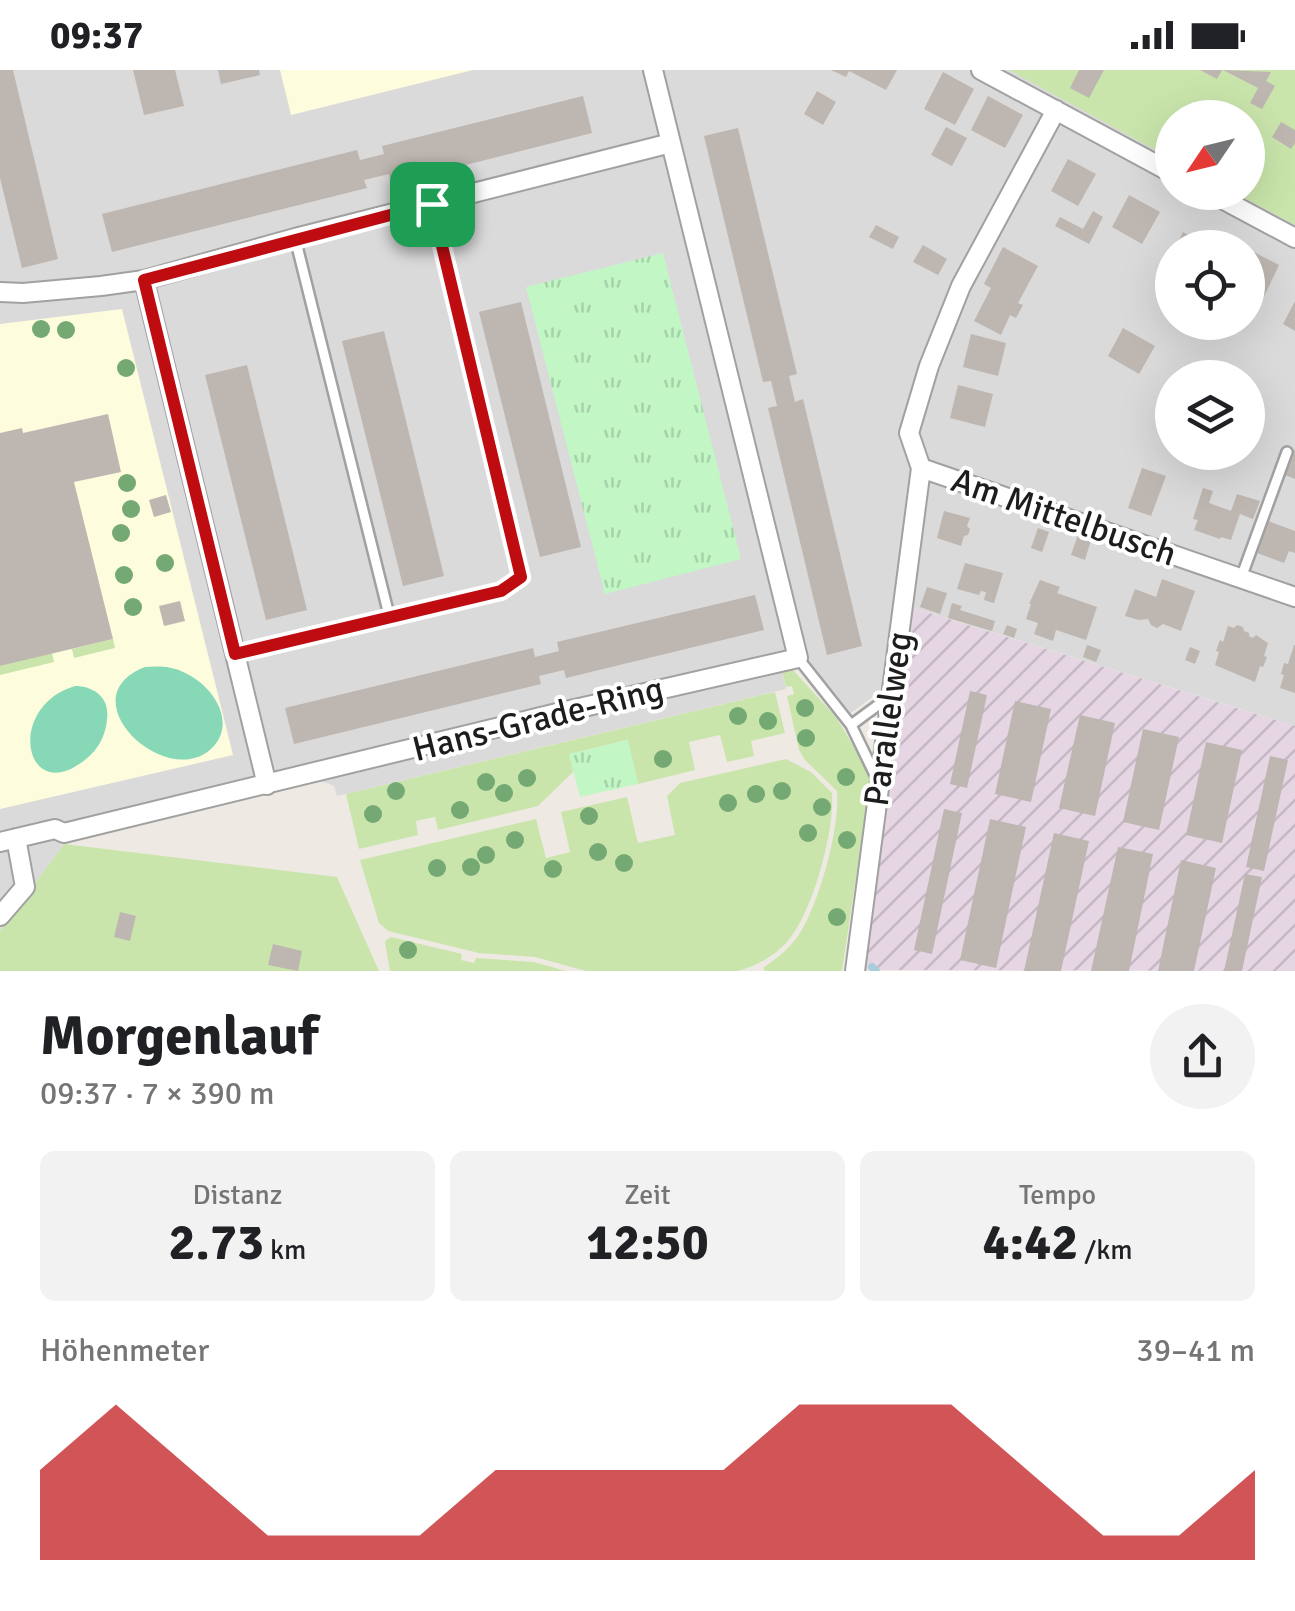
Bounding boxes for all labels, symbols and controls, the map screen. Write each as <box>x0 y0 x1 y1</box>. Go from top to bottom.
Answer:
text: 09:37 <box>50 12 143 59</box>
north arrow <box>1155 100 1265 210</box>
map controls <box>1155 100 1265 470</box>
pin <box>390 162 475 247</box>
icon: arrive <box>405 177 460 232</box>
button: locate <box>1155 230 1265 340</box>
button: layers <box>1155 360 1265 470</box>
street label: Am Mittelbusch <box>946 458 1182 576</box>
street label: Parallelweg <box>855 629 921 809</box>
street label: Hans-Grade-Ring <box>408 667 668 771</box>
text: Morgenlauf <box>40 1002 318 1070</box>
button: share <box>1150 1004 1255 1109</box>
text: 09:37 · 7 × 390 m <box>40 1074 275 1113</box>
text: Distanz <box>193 1178 282 1212</box>
text: Zeit <box>624 1178 671 1212</box>
text: Tempo <box>1019 1178 1096 1212</box>
text: 2.73 <box>169 1212 264 1274</box>
text: 12:50 <box>586 1212 709 1274</box>
text: 4:42 <box>982 1212 1078 1274</box>
text: km <box>264 1233 306 1267</box>
text: /km <box>1078 1233 1133 1267</box>
text: Höhenmeter <box>40 1331 209 1370</box>
text: 39–41 m <box>1136 1331 1255 1370</box>

